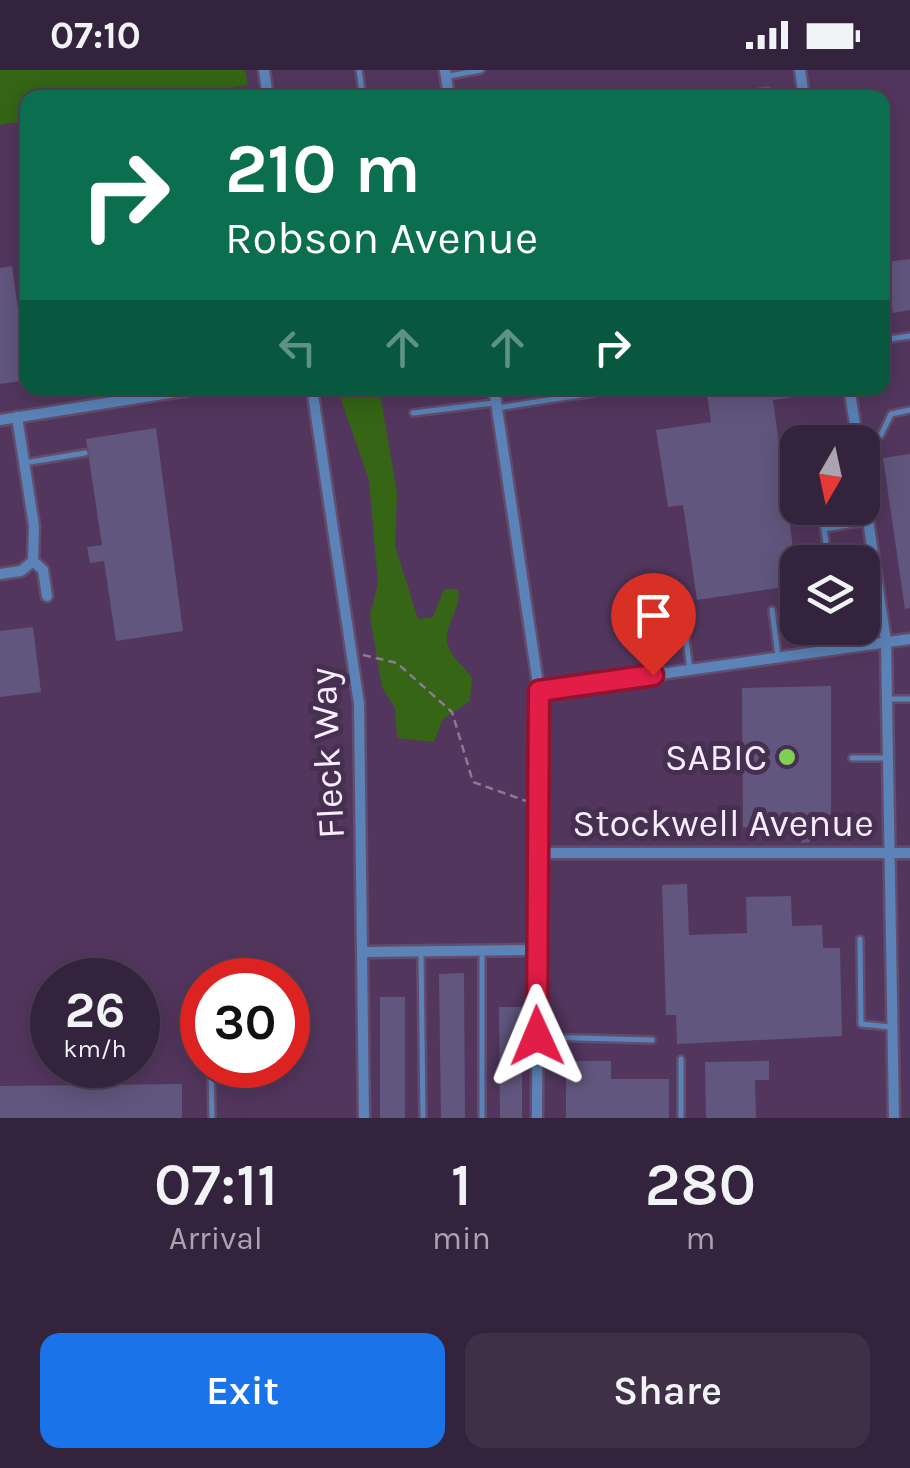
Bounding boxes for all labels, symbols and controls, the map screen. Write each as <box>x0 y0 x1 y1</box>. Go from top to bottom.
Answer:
text: 07:10 <box>50 13 141 58</box>
text: 210 m <box>225 128 421 210</box>
icon: right <box>60 130 190 260</box>
text: Robson Avenue <box>225 212 538 264</box>
icon: left <box>270 320 325 375</box>
icon: ahead <box>375 320 430 375</box>
icon: ahead <box>480 320 535 375</box>
icon: right <box>585 320 640 375</box>
north arrow <box>780 425 880 525</box>
map controls <box>780 425 880 645</box>
button: layers <box>780 545 880 645</box>
pin <box>611 573 696 676</box>
icon: arrive <box>626 588 681 643</box>
street label: Fleck Way <box>300 666 354 840</box>
place label: SABIC <box>665 735 767 780</box>
marker: SABIC <box>776 746 798 768</box>
street label: Stockwell Avenue <box>572 801 874 846</box>
speed limit sign: 30 <box>180 958 310 1088</box>
text: 26 <box>65 981 125 1040</box>
position arrow <box>485 984 589 1088</box>
text: km/h <box>63 1034 127 1063</box>
text: 07:11 <box>154 1150 278 1220</box>
text: 1 <box>451 1150 472 1220</box>
text: 280 <box>645 1150 756 1220</box>
text: Arrival <box>169 1220 263 1257</box>
text: min <box>432 1220 491 1257</box>
text: m <box>685 1220 715 1257</box>
button: Exit <box>40 1333 445 1448</box>
button: Share <box>465 1333 870 1448</box>

